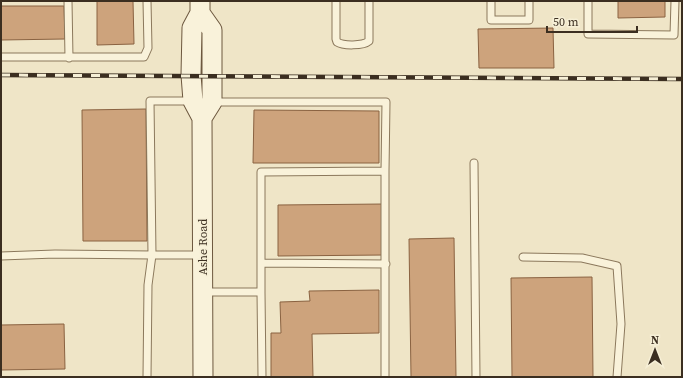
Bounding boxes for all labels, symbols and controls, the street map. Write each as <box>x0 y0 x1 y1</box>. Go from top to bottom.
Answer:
scale bar <box>547 8 637 34</box>
text: 50 m <box>553 14 579 30</box>
street label: Ashe Road <box>195 219 211 275</box>
north arrow <box>635 330 675 370</box>
text: N <box>651 333 659 348</box>

